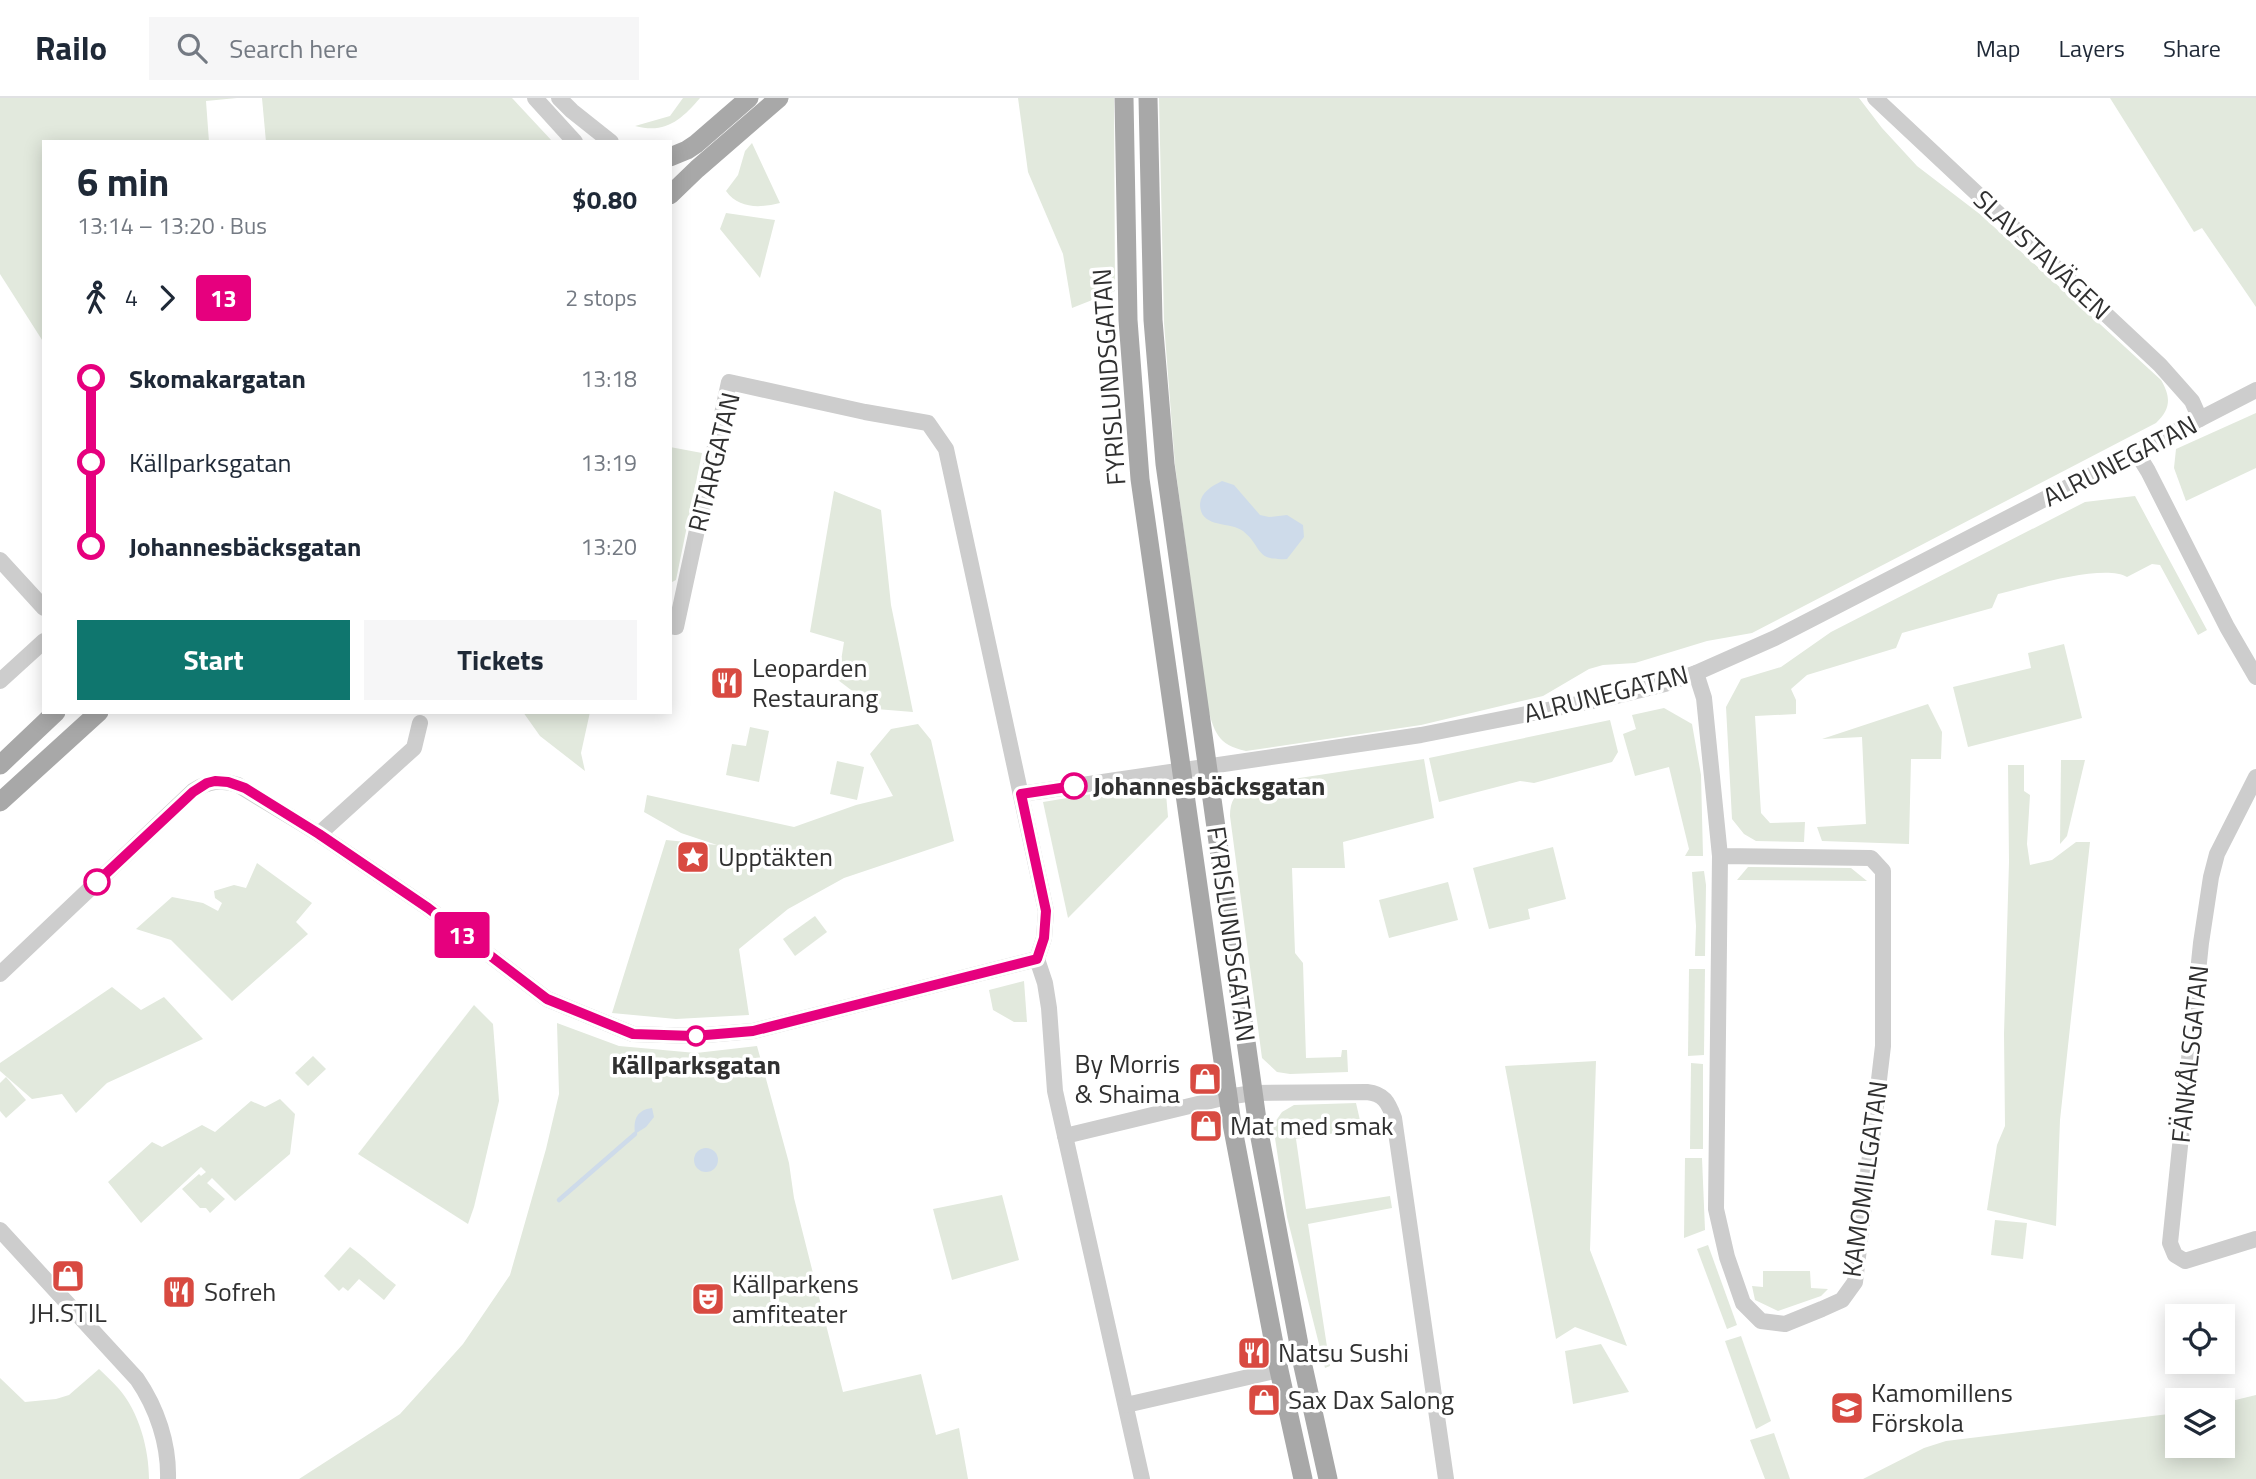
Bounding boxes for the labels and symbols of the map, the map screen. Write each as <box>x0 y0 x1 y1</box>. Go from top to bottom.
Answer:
street label: SLAVSTAVÄGEN <box>1965 181 2120 329</box>
street label: FYRISLUNDSGATAN <box>1081 267 1136 487</box>
street label: RITARGATAN <box>677 388 750 536</box>
street label: ALRUNEGATAN <box>2036 405 2204 516</box>
place label: Leoparden Restaurang <box>752 648 878 717</box>
street label: ALRUNEGATAN <box>1520 654 1692 733</box>
restaurant icon: Leoparden Restaurang <box>708 664 746 702</box>
place label: Johannesbäcksgatan <box>1093 766 1326 805</box>
marker: Johannesbäcksgatan <box>1061 773 1087 799</box>
street label: FYRISLUNDSGATAN <box>1197 824 1266 1044</box>
place label: Upptäkten <box>718 837 833 876</box>
place icon: Upptäkten <box>674 838 712 876</box>
unlabelled marker <box>84 869 110 895</box>
line badge: 13 <box>430 912 494 958</box>
street label: FÄNKÅLSGATAN <box>2161 963 2218 1145</box>
marker: Källparksgatan <box>686 1026 706 1046</box>
place label: By Morris & Shaima <box>1075 1044 1180 1113</box>
place label: Källparksgatan <box>611 1045 781 1084</box>
shop icon: By Morris & Shaima <box>1186 1060 1224 1098</box>
street label: KAMOMILLGATAN <box>1831 1078 1898 1280</box>
place label: Mat med smak <box>1230 1106 1393 1145</box>
shop icon: Mat med smak <box>1187 1107 1225 1145</box>
shop icon: JH.STIL <box>49 1257 87 1295</box>
place label: Källparkens amfiteater <box>732 1264 859 1333</box>
place label: Sofreh <box>204 1272 276 1311</box>
restaurant icon: Sofreh <box>160 1273 198 1311</box>
theatre icon: Källparkens amfiteater <box>689 1280 727 1318</box>
place label: JH.STIL <box>29 1293 107 1332</box>
place label: Natsu Sushi <box>1278 1333 1409 1372</box>
restaurant icon: Natsu Sushi <box>1235 1334 1273 1372</box>
place label: Kamomillens Förskola <box>1871 1373 2013 1442</box>
place label: Sax Dax Salong <box>1288 1380 1454 1419</box>
shop icon: Sax Dax Salong <box>1245 1381 1283 1419</box>
school or university icon: Kamomillens Förskola <box>1828 1389 1866 1427</box>

